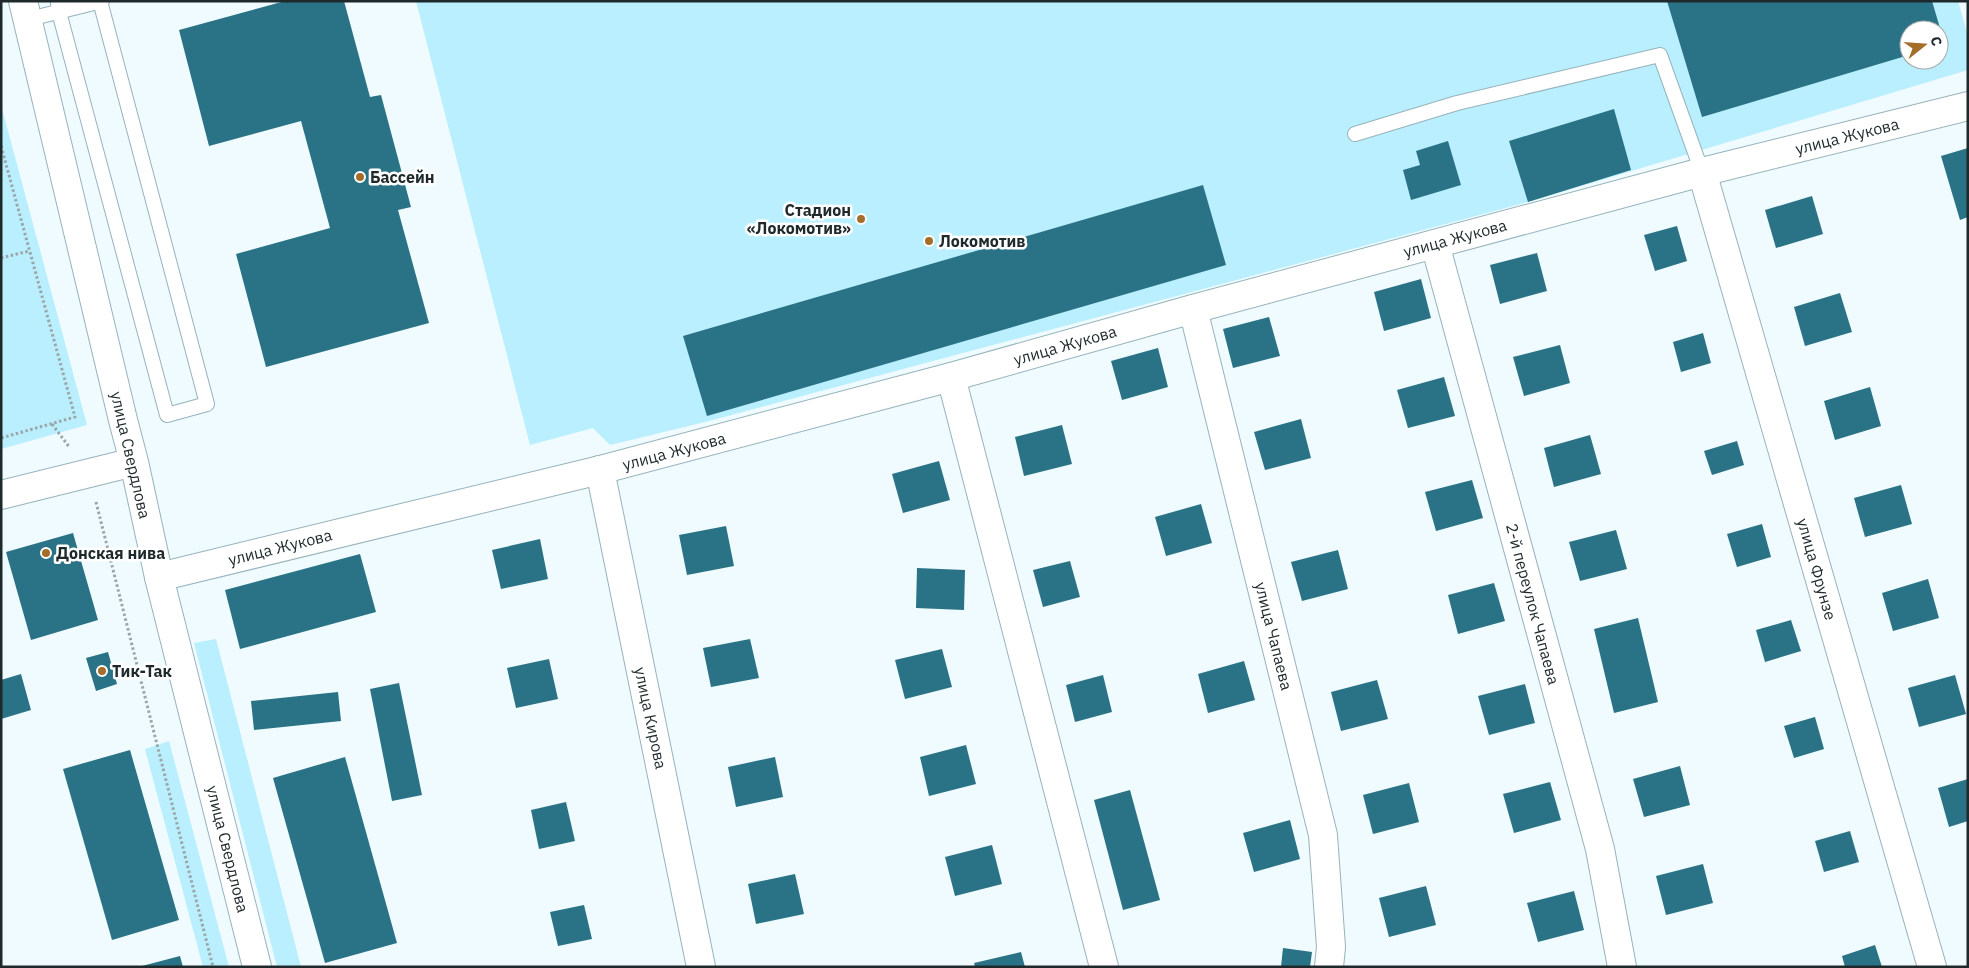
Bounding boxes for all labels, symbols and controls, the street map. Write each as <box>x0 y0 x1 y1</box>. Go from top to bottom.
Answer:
north arrow <box>1899 20 1949 70</box>
text: С <box>1926 34 1946 48</box>
street label: улица Жукова <box>1793 113 1901 159</box>
place label: Бассейн <box>370 167 435 187</box>
marker: Бассейн <box>354 171 366 183</box>
place label: Стадион «Локомотив» <box>747 200 851 238</box>
marker: Стадион «Локомотив» <box>855 213 867 225</box>
street label: улица Жукова <box>1401 214 1509 261</box>
place label: Локомотив <box>939 231 1026 251</box>
marker: Локомотив <box>923 235 935 247</box>
street label: улица Жукова <box>1011 321 1119 369</box>
street label: улица Свердлова <box>107 389 155 521</box>
street label: улица Жукова <box>620 427 728 474</box>
street label: улица Фрунзе <box>1793 516 1841 622</box>
street label: 2-й переулок Чапаева <box>1502 521 1564 687</box>
street label: улица Жукова <box>226 524 334 570</box>
place label: Донская нива <box>56 543 165 563</box>
marker: Донская нива <box>40 547 52 559</box>
street label: улица Чапаева <box>1251 580 1297 693</box>
place label: Тик-Так <box>112 661 172 681</box>
marker: Тик-Так <box>96 665 108 677</box>
street label: улица Кирова <box>630 665 672 771</box>
street label: улица Свердлова <box>203 783 254 915</box>

